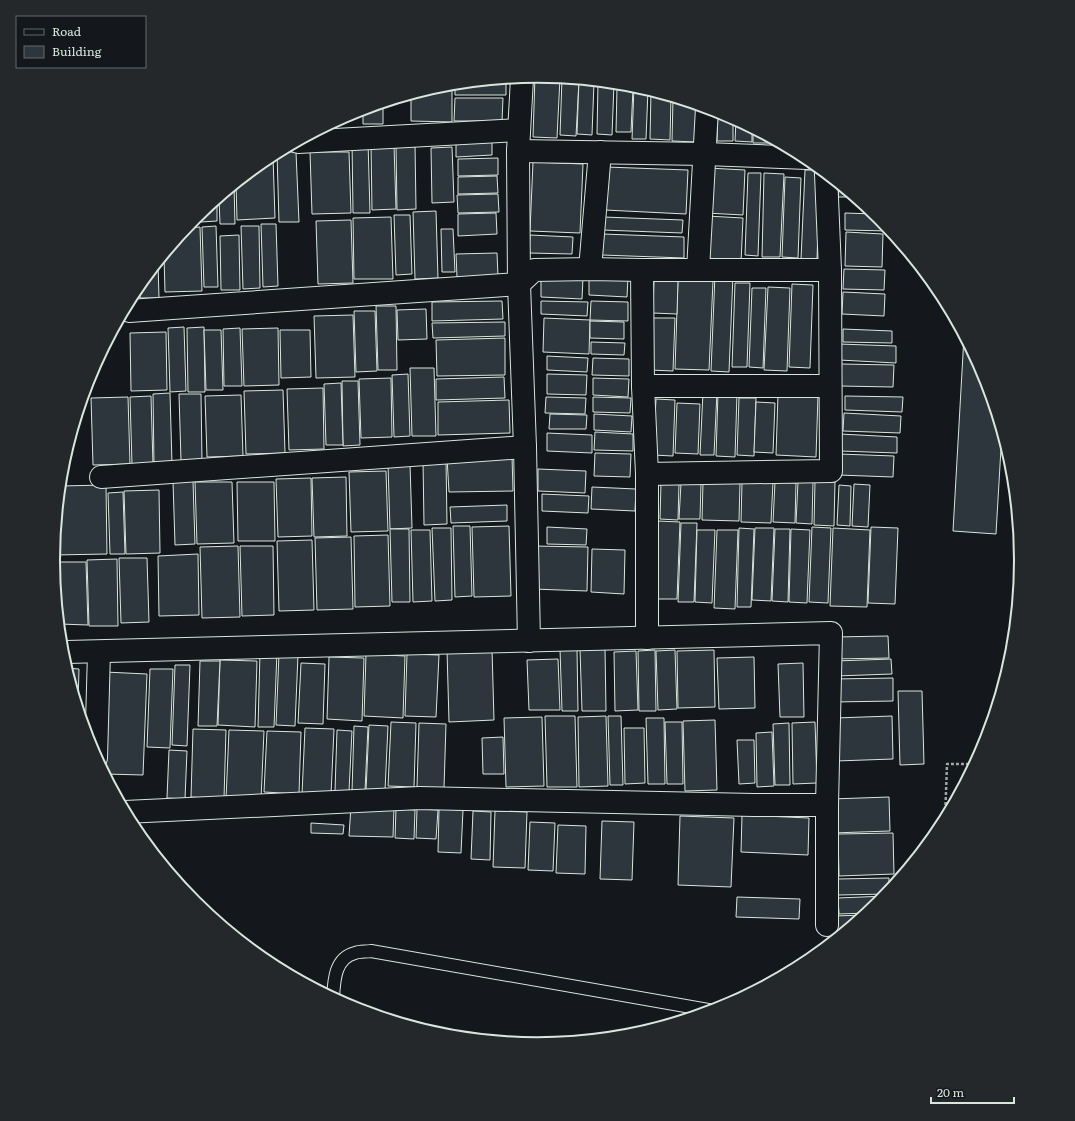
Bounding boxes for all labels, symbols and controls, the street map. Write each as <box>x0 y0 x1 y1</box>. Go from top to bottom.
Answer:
legend <box>16 16 146 68</box>
text: Road <box>52 22 82 40</box>
text: Building <box>52 42 102 60</box>
scale bar <box>931 1079 1014 1105</box>
text: 20 m <box>937 1083 964 1101</box>

